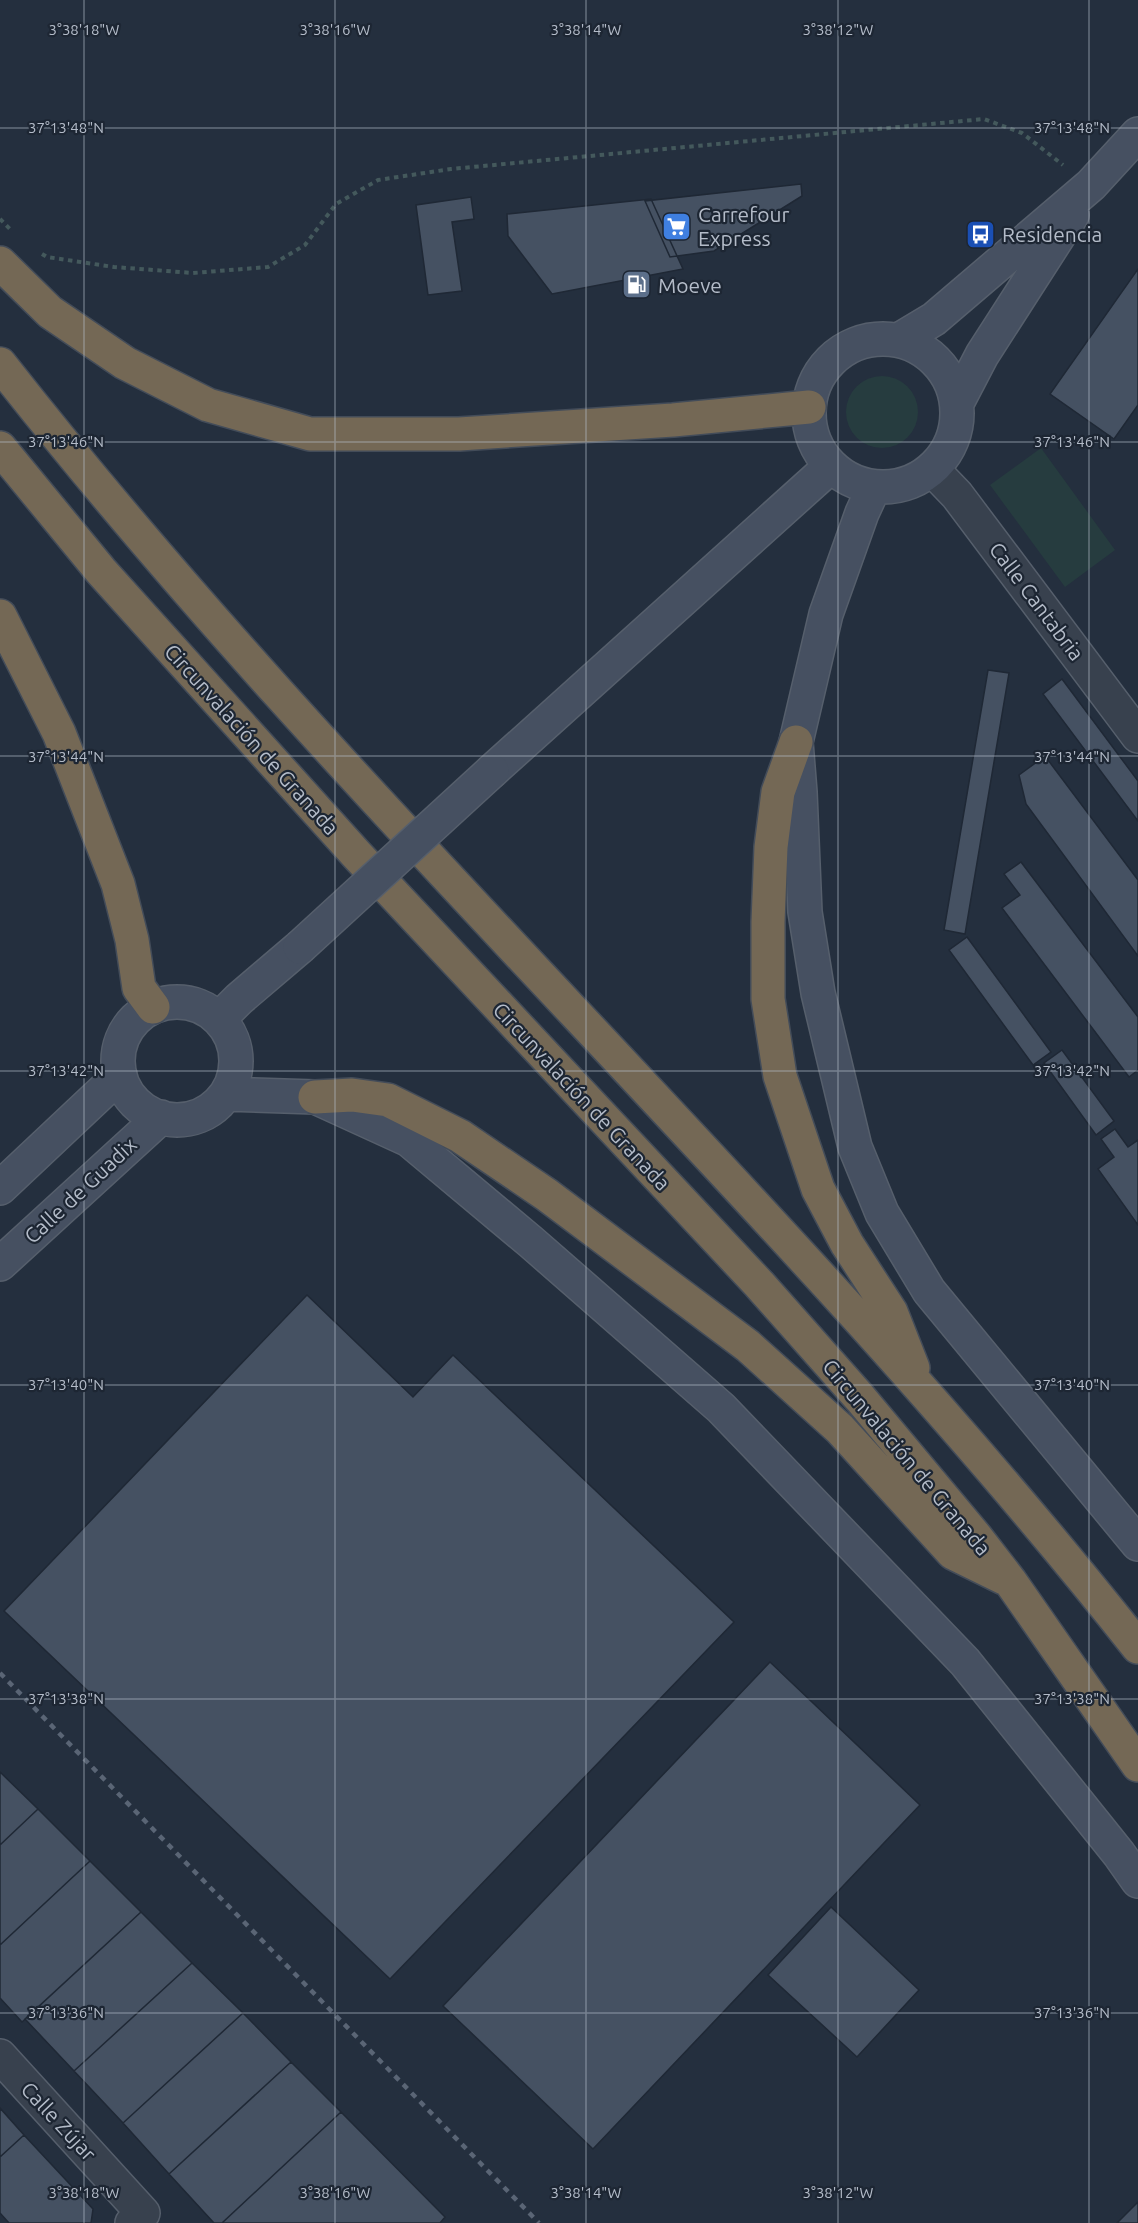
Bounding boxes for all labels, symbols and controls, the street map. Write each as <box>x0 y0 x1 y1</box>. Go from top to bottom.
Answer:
text: 3°38'18"W <box>49 21 120 38</box>
text: 3°38'16"W <box>300 21 371 38</box>
text: 3°38'14"W <box>551 21 622 38</box>
text: 3°38'12"W <box>803 21 874 38</box>
text: 37°13'48"N <box>28 119 104 136</box>
text: 37°13'48"N <box>1034 119 1110 136</box>
place label: Carrefour Express <box>698 202 789 250</box>
supermarket icon: Carrefour Express <box>661 210 693 242</box>
bus stop icon: Residencia <box>965 218 997 250</box>
place label: Residencia <box>1002 222 1102 246</box>
fuel station icon: Moeve <box>621 269 653 301</box>
place label: Moeve <box>658 273 722 297</box>
text: 37°13'46"N <box>28 433 104 450</box>
text: 37°13'46"N <box>1034 433 1110 450</box>
street label: Calle Cantabria <box>985 537 1089 665</box>
street label: Circunvalación de Granada <box>160 639 344 839</box>
text: 37°13'44"N <box>28 748 104 765</box>
text: 37°13'44"N <box>1034 748 1110 765</box>
street label: Circunvalación de Granada <box>489 997 675 1195</box>
text: 37°13'42"N <box>28 1062 104 1079</box>
text: 37°13'42"N <box>1034 1062 1110 1079</box>
street label: Calle de Guadix <box>19 1132 141 1248</box>
street label: Circunvalación de Granada <box>818 1354 996 1560</box>
text: 37°13'40"N <box>28 1376 104 1393</box>
text: 37°13'40"N <box>1034 1376 1110 1393</box>
text: 37°13'38"N <box>28 1690 104 1707</box>
text: 37°13'38"N <box>1034 1690 1110 1707</box>
text: 37°13'36"N <box>28 2004 104 2021</box>
text: 37°13'36"N <box>1034 2004 1110 2021</box>
street label: Calle Zújar <box>17 2077 101 2165</box>
text: 3°38'18"W <box>49 2184 120 2201</box>
text: 3°38'16"W <box>300 2184 371 2201</box>
text: 3°38'14"W <box>551 2184 622 2201</box>
text: 3°38'12"W <box>803 2184 874 2201</box>

